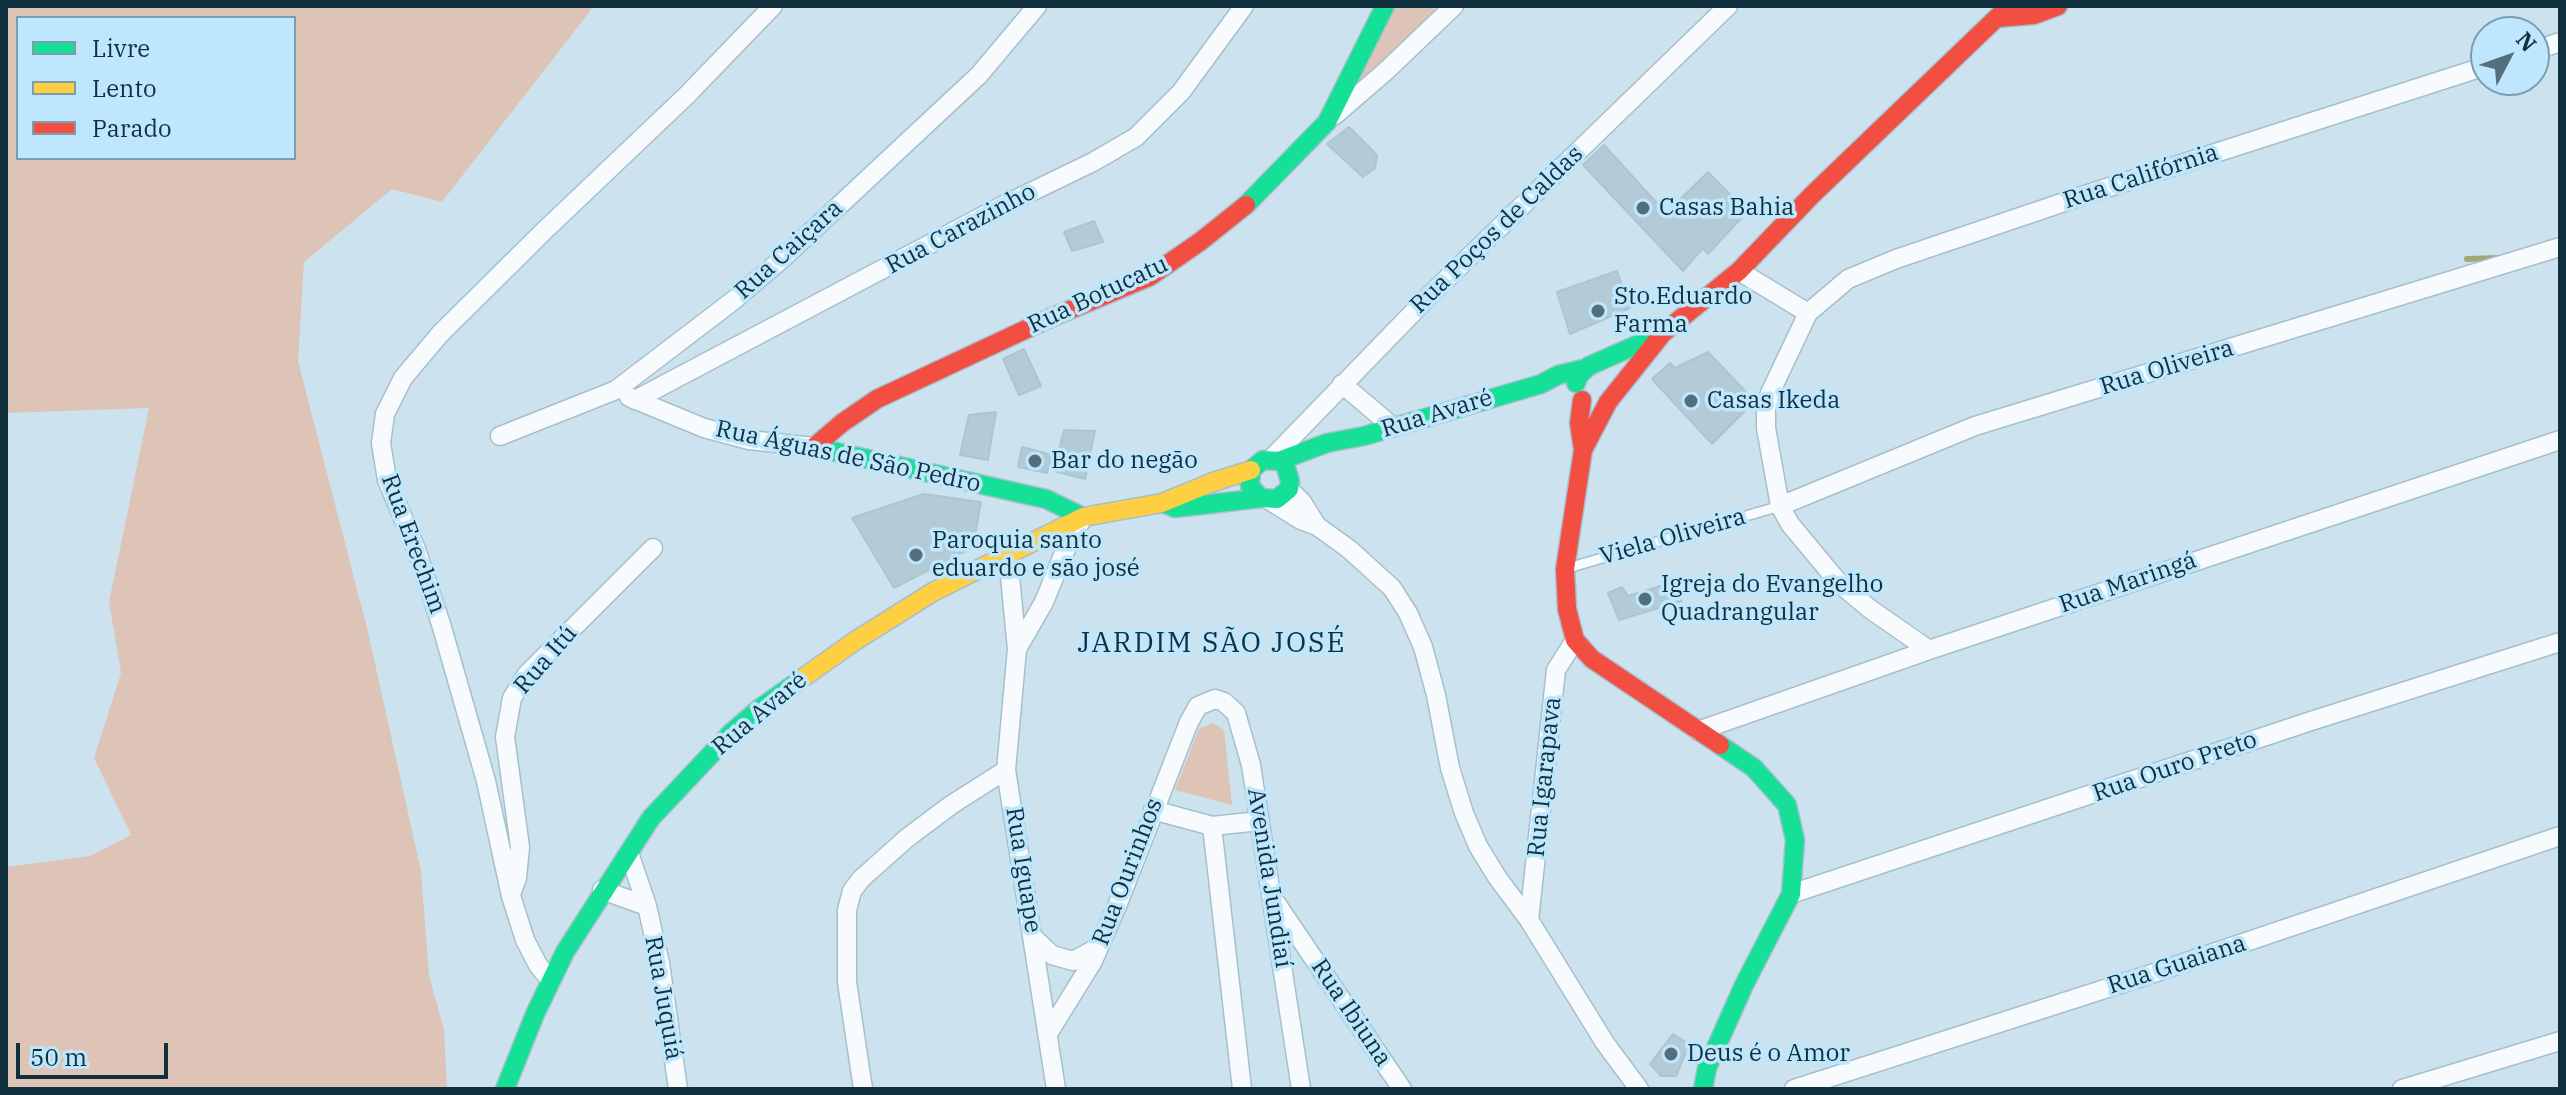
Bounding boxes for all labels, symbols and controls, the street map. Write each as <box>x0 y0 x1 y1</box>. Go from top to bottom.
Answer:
legend <box>16 16 296 160</box>
north arrow <box>2470 16 2550 96</box>
text: N <box>2510 25 2544 57</box>
text: Livre <box>92 32 150 64</box>
text: Lento <box>92 72 156 104</box>
text: Parado <box>92 112 172 144</box>
street label: Rua Califórnia <box>2060 138 2222 216</box>
street label: Rua Poços de Caldas <box>1405 140 1589 320</box>
street label: Rua Carazinho <box>881 177 1041 281</box>
street label: Rua Caiçara <box>729 194 849 306</box>
place label: Casas Bahia <box>1659 194 1794 222</box>
marker: Casas Bahia <box>1634 199 1652 217</box>
street label: Rua Botucatu <box>1023 250 1173 340</box>
place label: Sto.Eduardo Farma <box>1614 283 1752 339</box>
marker: Sto.Eduardo Farma <box>1589 302 1607 320</box>
street label: Rua Oliveira <box>2097 334 2237 402</box>
street label: Rua Avaré <box>1378 383 1496 445</box>
place label: Casas Ikeda <box>1707 387 1840 415</box>
marker: Casas Ikeda <box>1682 392 1700 410</box>
street label: Rua Águas de São Pedro <box>713 415 983 499</box>
place label: Bar do negão <box>1051 447 1198 475</box>
marker: Bar do negão <box>1026 452 1044 470</box>
street label: Rua Erechim <box>374 470 452 618</box>
street label: Viela Oliveira <box>1597 502 1749 572</box>
place label: Paroquia santo eduardo e são josé <box>932 527 1140 583</box>
marker: Paroquia santo eduardo e são josé <box>907 546 925 564</box>
street label: Rua Maringá <box>2056 546 2200 620</box>
place label: Igreja do Evangelho Quadrangular <box>1661 571 1883 627</box>
marker: Igreja do Evangelho Quadrangular <box>1636 590 1654 608</box>
street label: Rua Itú <box>509 620 583 700</box>
district label: JARDIM SÃO JOSÉ <box>1078 627 1346 661</box>
street label: Rua Avaré <box>707 666 813 762</box>
street label: Rua Igarapava <box>1522 695 1568 859</box>
street label: Rua Ouro Preto <box>2089 725 2261 809</box>
street label: Avenida Jundiaí <box>1241 786 1297 970</box>
street label: Rua Ourinhos <box>1087 794 1169 950</box>
street label: Rua Iguape <box>999 805 1047 935</box>
street label: Rua Guaiana <box>2104 929 2250 1001</box>
street label: Rua Juquiá <box>638 934 688 1062</box>
street label: Rua Ibiuna <box>1305 954 1397 1072</box>
scale bar <box>20 1027 172 1077</box>
place label: Deus é o Amor <box>1687 1040 1850 1068</box>
text: 50 m <box>30 1041 87 1073</box>
marker: Deus é o Amor <box>1662 1045 1680 1063</box>

